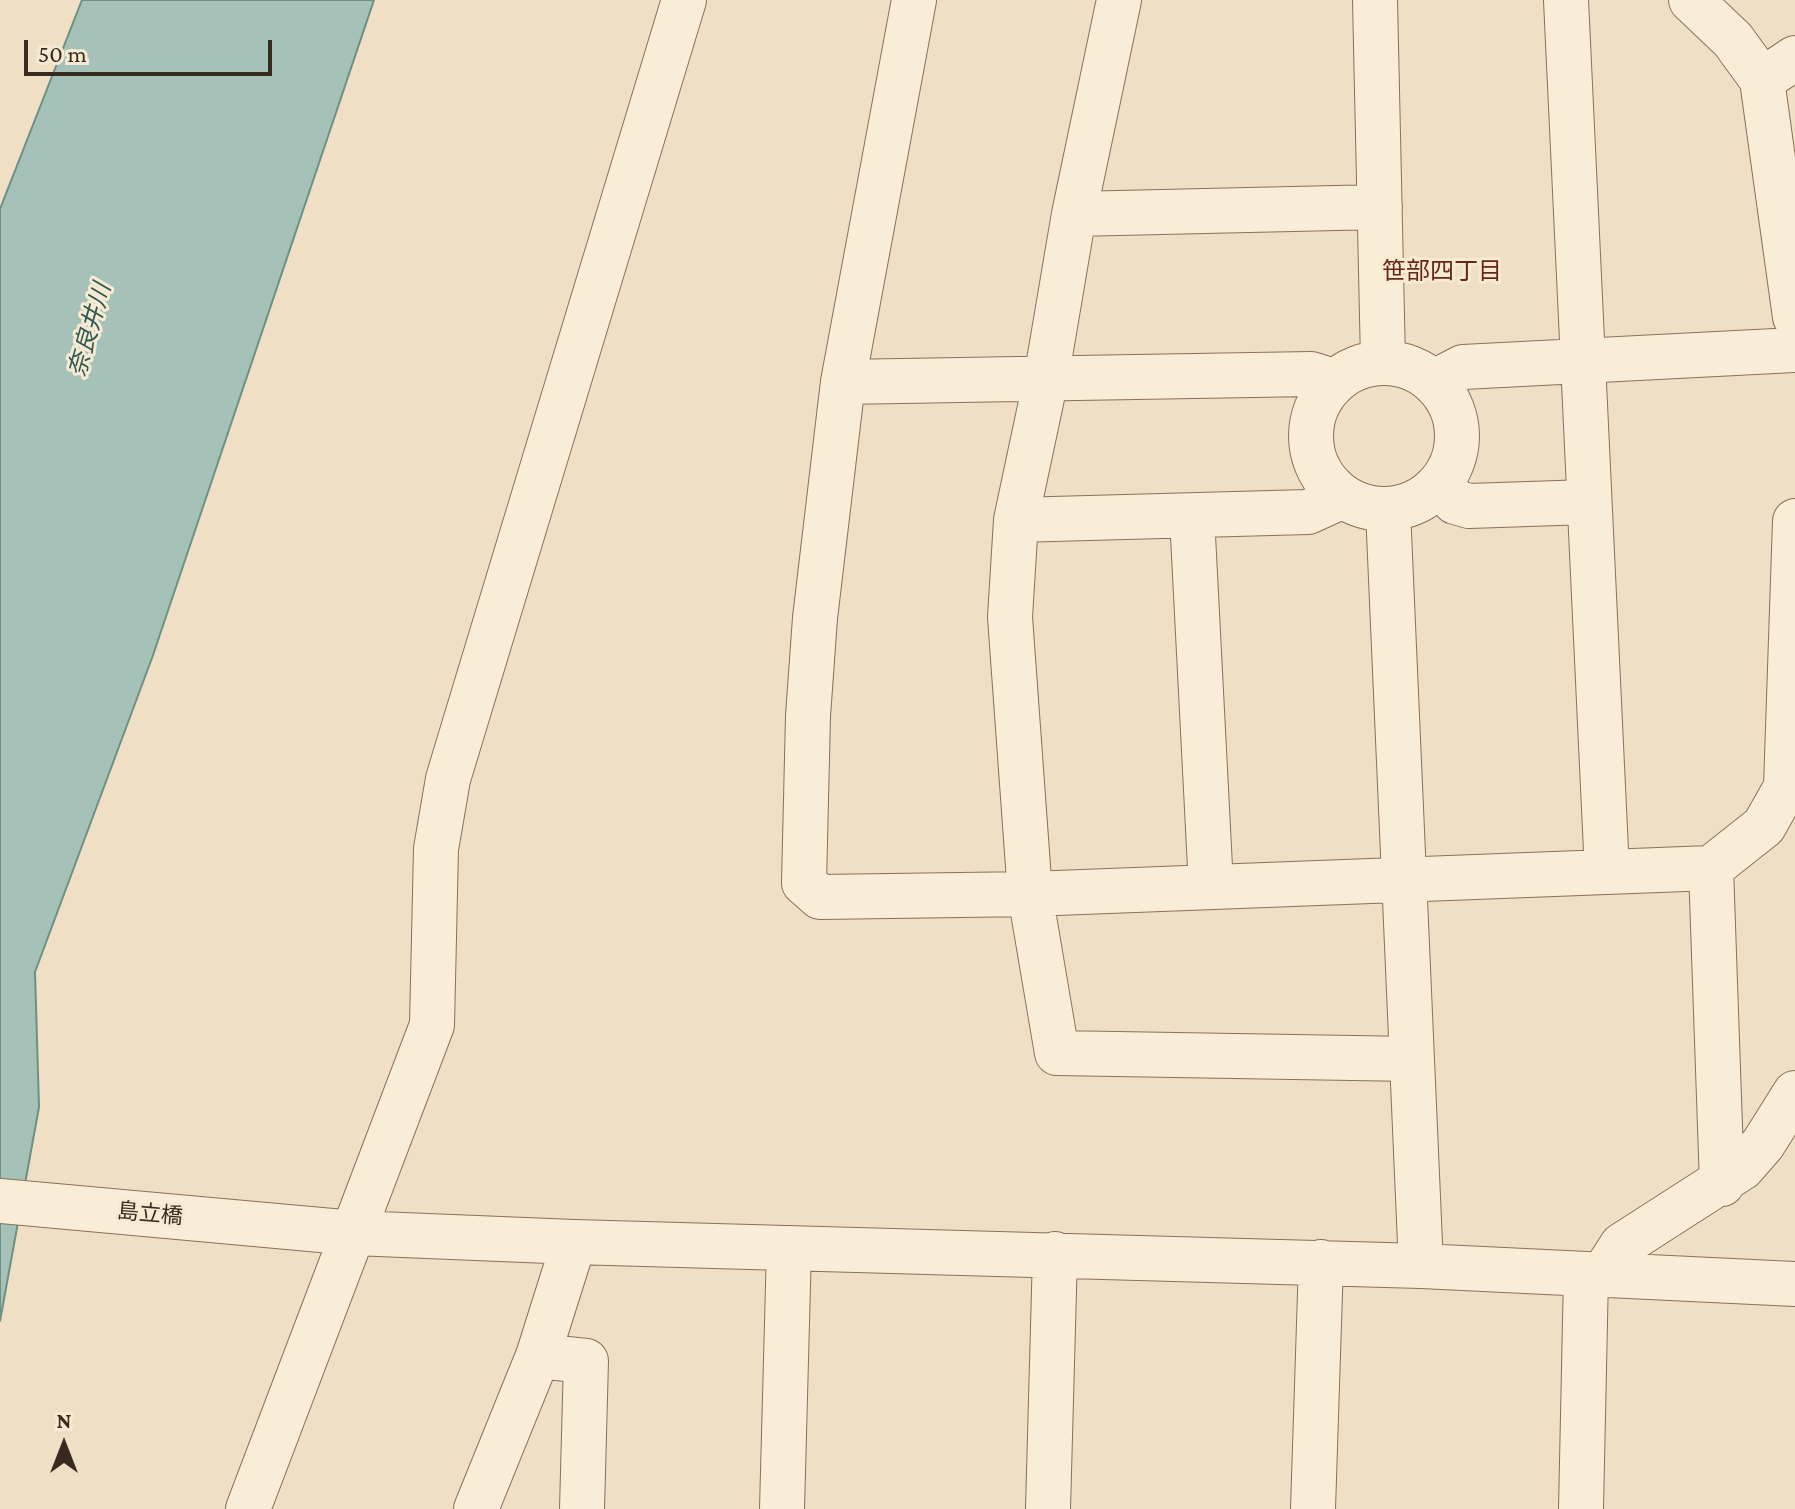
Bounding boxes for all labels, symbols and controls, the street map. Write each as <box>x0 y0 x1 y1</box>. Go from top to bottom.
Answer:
scale bar <box>28 24 276 74</box>
text: 50 m <box>38 40 87 67</box>
district label: 笹部四丁目 <box>1382 258 1502 286</box>
water label: 奈良井川 <box>63 280 117 380</box>
street label: 島立橋 <box>116 1198 184 1230</box>
north arrow <box>24 1405 104 1485</box>
text: N <box>57 1408 72 1433</box>

